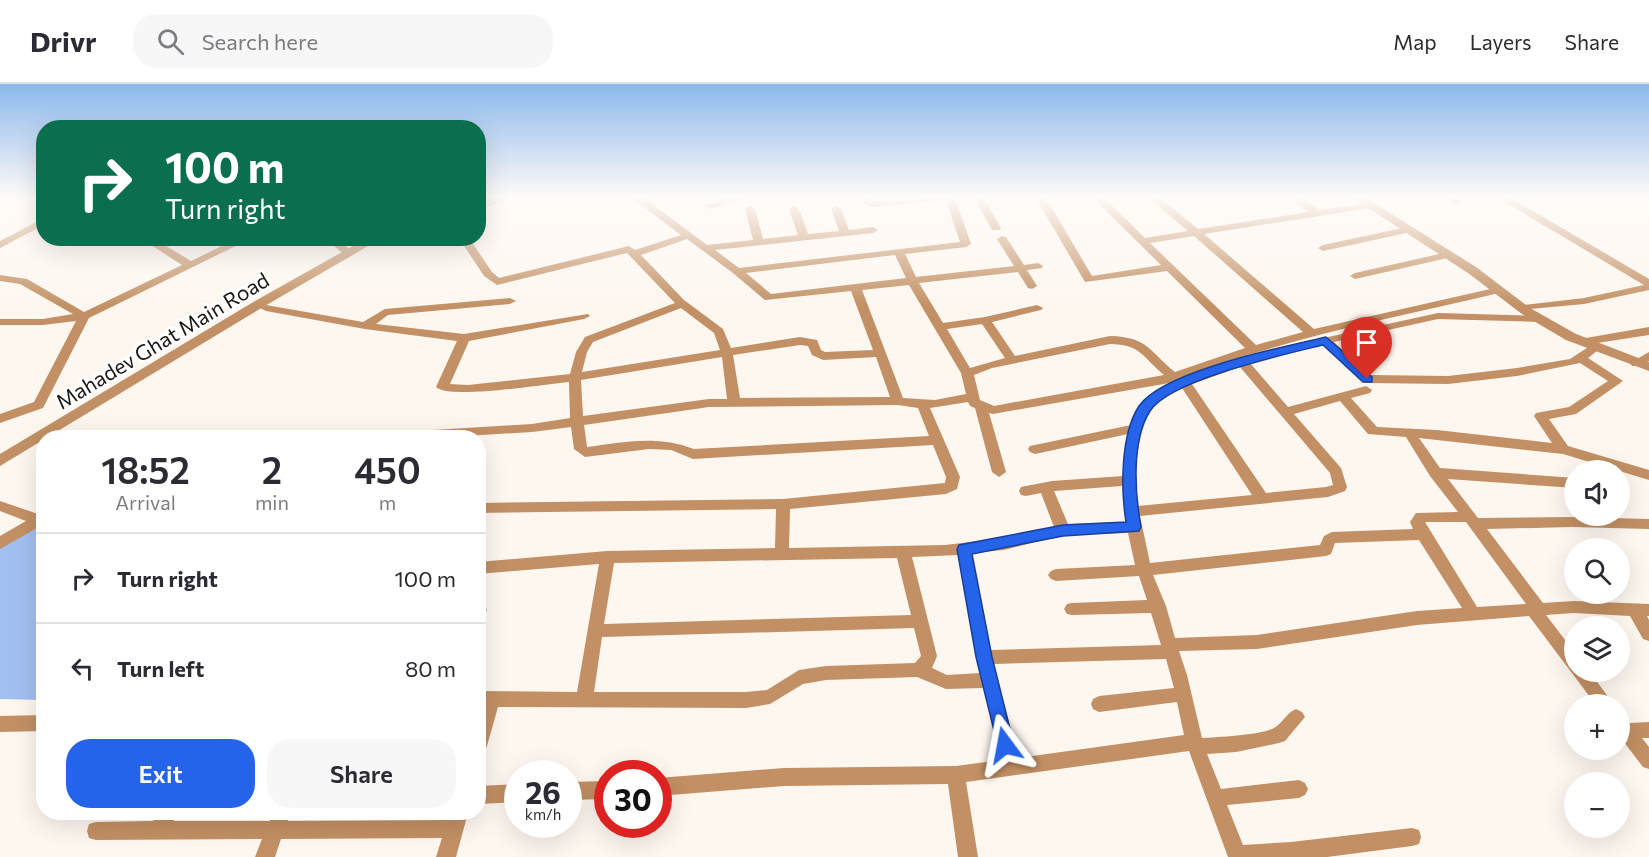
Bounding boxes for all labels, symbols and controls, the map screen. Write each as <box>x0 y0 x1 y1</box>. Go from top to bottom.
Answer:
search box <box>133 14 553 68</box>
text: Drivr <box>30 24 97 58</box>
icon: search <box>154 25 187 58</box>
text: Search here <box>202 28 318 55</box>
text: Map <box>1393 29 1437 54</box>
text: Layers <box>1470 29 1532 54</box>
text: Share <box>1565 29 1619 54</box>
text: 100 m <box>165 140 285 192</box>
icon: right <box>66 144 144 222</box>
text: Turn right <box>165 192 285 225</box>
street label: Mahadev Ghat Main Road <box>51 266 273 414</box>
pin <box>1341 317 1392 379</box>
icon: arrive <box>1350 326 1383 359</box>
text: 18:52 <box>101 447 190 491</box>
text: 2 <box>262 447 282 491</box>
text: 450 <box>354 447 421 491</box>
map controls <box>1564 460 1630 838</box>
button: sound <box>1564 460 1630 526</box>
text: Arrival <box>115 490 176 514</box>
text: min <box>255 490 289 514</box>
text: m <box>379 490 396 514</box>
button: search <box>1564 538 1630 604</box>
icon: right <box>66 562 99 595</box>
text: Turn right <box>117 565 218 592</box>
text: 100 m <box>394 565 456 592</box>
button: layers <box>1564 616 1630 682</box>
icon: left <box>66 652 99 685</box>
text: Turn left <box>117 655 204 682</box>
text: 80 m <box>405 655 456 682</box>
button: + <box>1564 694 1630 760</box>
position arrow <box>973 713 1037 777</box>
button: Exit <box>66 739 255 808</box>
button: Share <box>267 739 456 808</box>
speed limit sign: 30 <box>594 760 672 838</box>
button: − <box>1564 772 1630 838</box>
text: 26 <box>525 773 561 810</box>
text: km/h <box>525 805 561 823</box>

